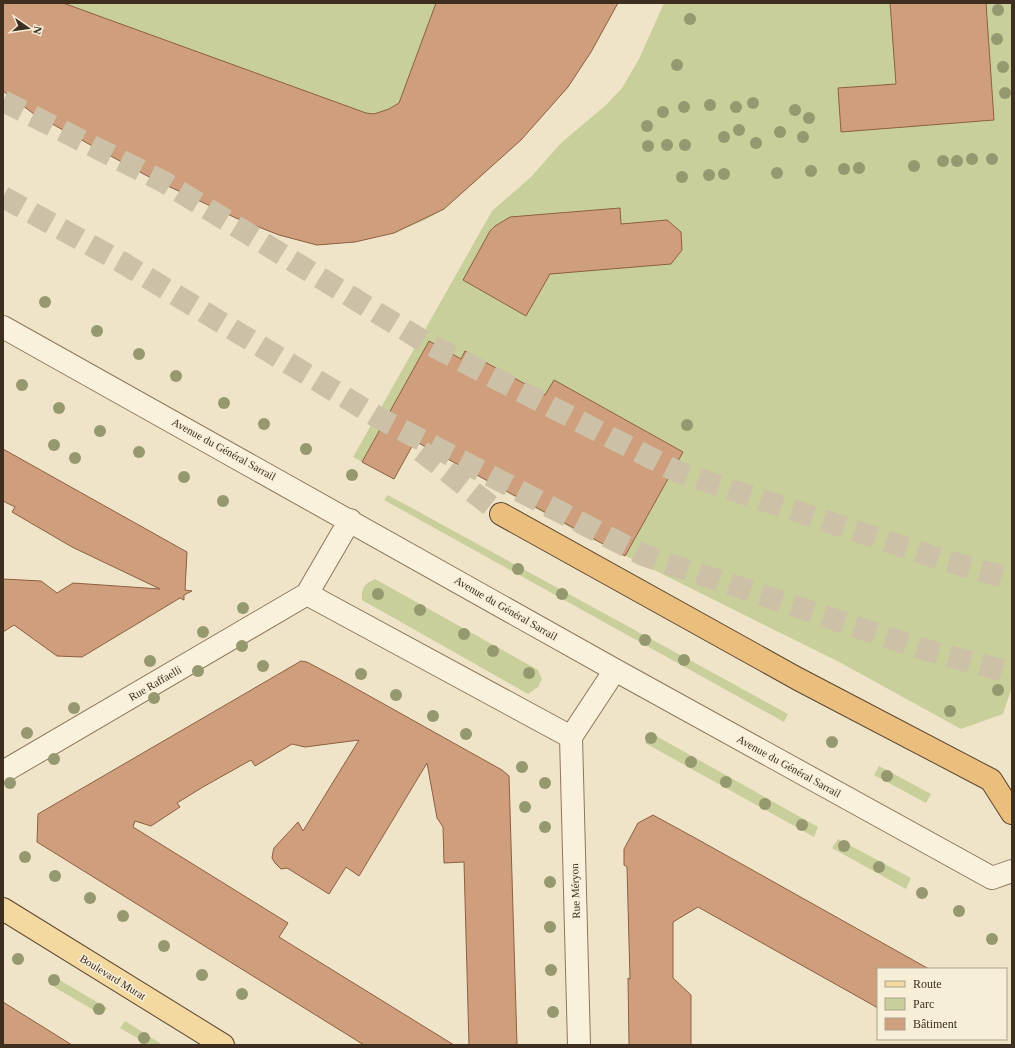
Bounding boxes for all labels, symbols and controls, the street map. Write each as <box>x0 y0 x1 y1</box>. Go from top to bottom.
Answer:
north arrow <box>8 8 48 48</box>
text: N <box>31 25 44 36</box>
street label: Avenue du Général Sarrail <box>170 415 278 483</box>
street label: Avenue du Général Sarrail <box>452 574 560 642</box>
street label: Rue Raffaelli <box>127 663 183 703</box>
street label: Avenue du Général Sarrail <box>735 732 843 800</box>
street label: Rue Méryon <box>568 863 582 919</box>
street label: Boulevard Murat <box>78 952 148 1002</box>
legend <box>877 968 1007 1040</box>
text: Route <box>913 977 942 991</box>
text: Parc <box>913 997 934 1011</box>
text: Bâtiment <box>913 1017 958 1031</box>

